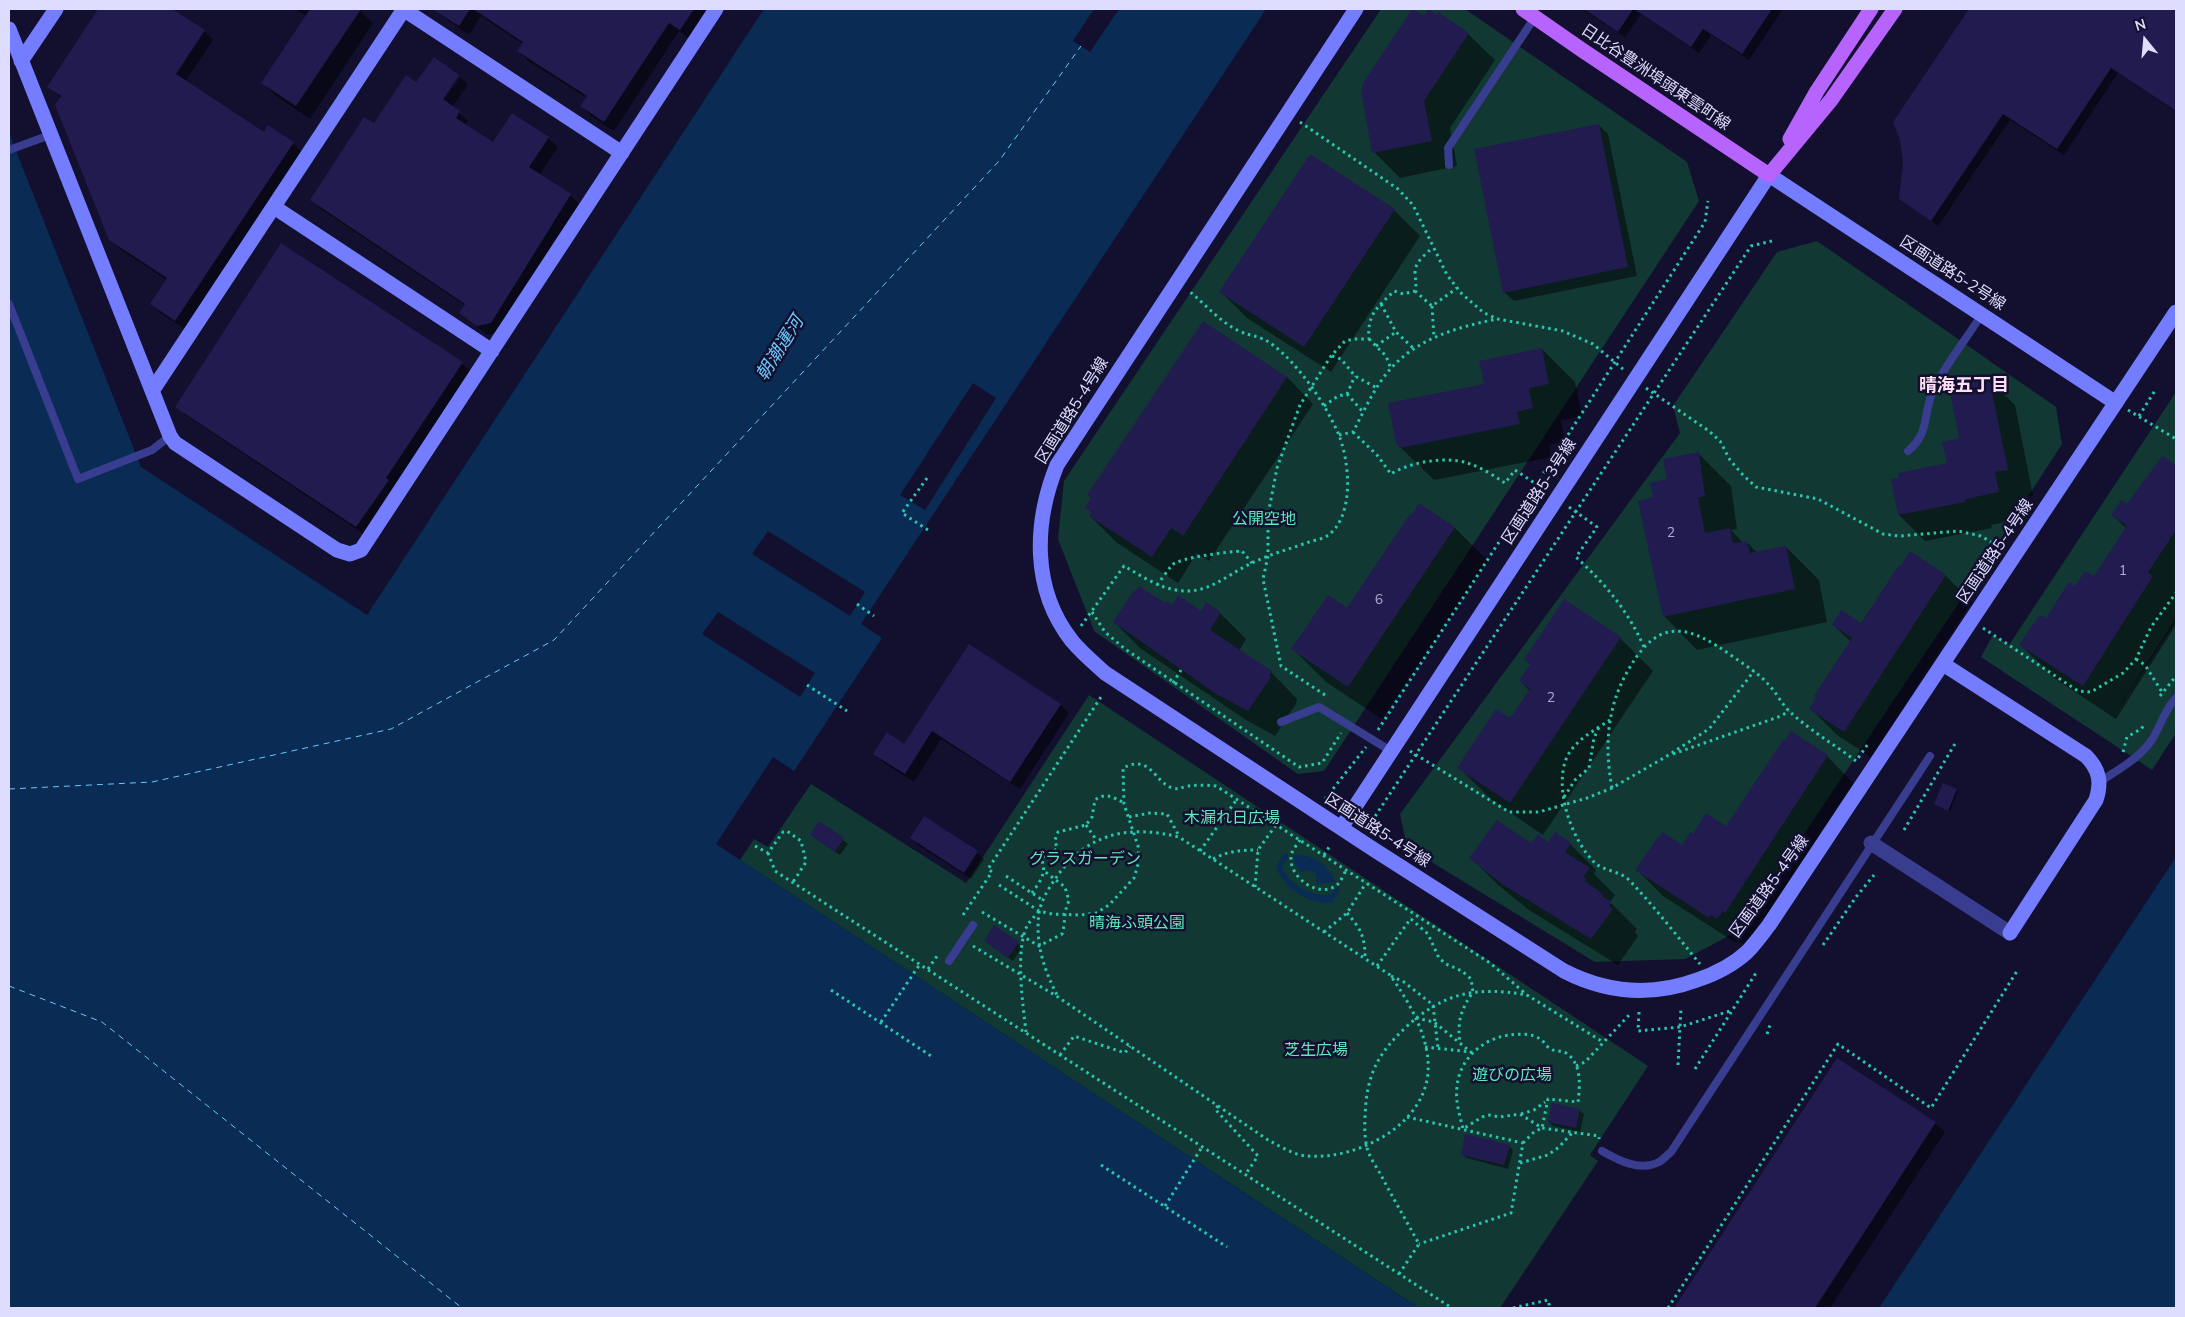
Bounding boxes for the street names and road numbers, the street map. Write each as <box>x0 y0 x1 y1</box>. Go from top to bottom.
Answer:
street label: 日比谷豊洲埠頭東雲町線 <box>1577 21 1733 135</box>
street label: 区画道路5-2号線 <box>1896 233 2008 315</box>
street label: 区画道路5-4号線 <box>1033 354 1113 468</box>
street label: 区画道路5-3号線 <box>1499 436 1581 548</box>
street label: 区画道路5-4号線 <box>1954 496 2038 608</box>
street label: 区画道路5-4号線 <box>1321 790 1433 872</box>
street label: 区画道路5-4号線 <box>1726 832 1814 942</box>

